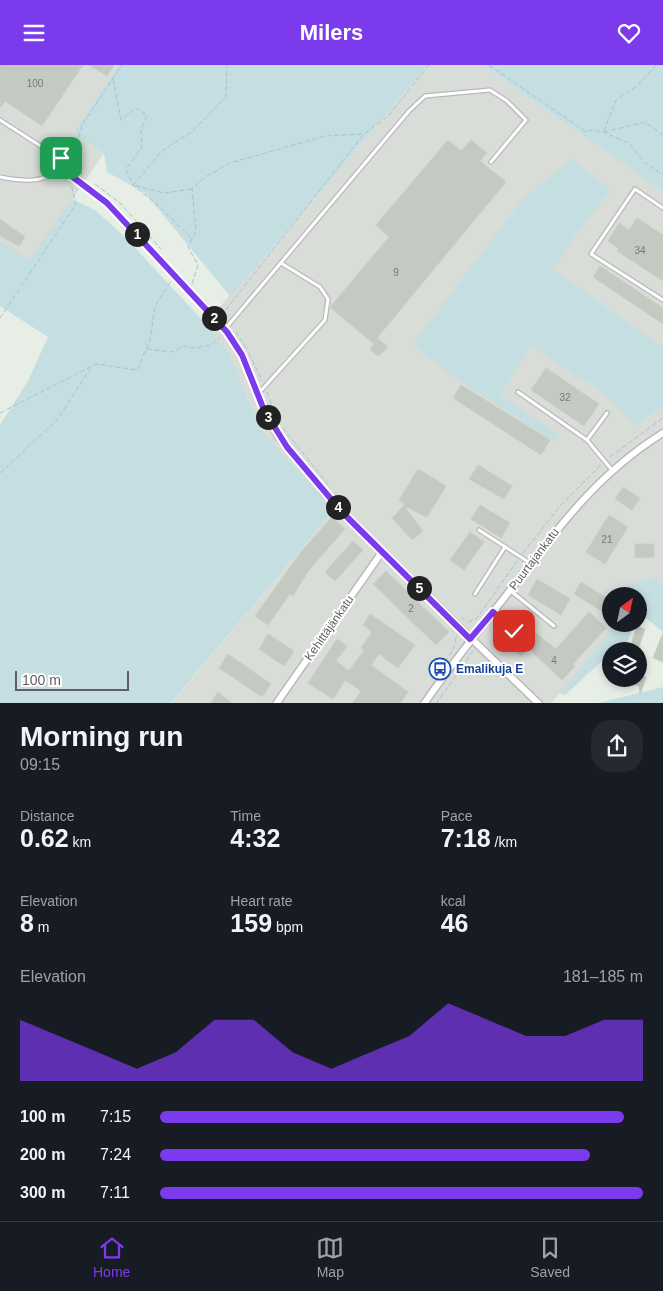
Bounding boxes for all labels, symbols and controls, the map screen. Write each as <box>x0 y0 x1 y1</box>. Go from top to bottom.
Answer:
icon: menu <box>20 19 48 47</box>
icon: heart <box>615 19 643 47</box>
text: Milers <box>300 20 363 45</box>
house number: 100 <box>27 78 44 89</box>
pin <box>40 137 82 179</box>
icon: arrive <box>47 144 75 172</box>
pin: 1 <box>124 221 150 247</box>
text: 1 <box>134 226 141 242</box>
house number: 34 <box>634 245 646 256</box>
house number: 9 <box>393 267 399 278</box>
pin: 2 <box>202 305 226 331</box>
text: 2 <box>211 310 218 326</box>
house number: 32 <box>559 392 571 403</box>
pin: 3 <box>256 405 280 429</box>
text: 3 <box>265 409 272 425</box>
pin: 4 <box>326 495 350 519</box>
text: 4 <box>335 499 342 515</box>
street label: Puurtajankatu <box>506 525 562 593</box>
house number: 21 <box>601 534 613 545</box>
pin: 5 <box>406 575 432 601</box>
text: 5 <box>416 580 423 596</box>
north arrow <box>602 587 648 633</box>
map controls <box>602 587 647 687</box>
street label: Kehittäjänkatu <box>301 593 357 663</box>
house number: 2 <box>408 603 414 614</box>
pin <box>493 610 535 652</box>
icon: check <box>500 617 528 645</box>
button: layers <box>602 642 647 687</box>
house number: 4 <box>551 655 557 666</box>
bus stop icon: Emalikuja E <box>428 657 452 681</box>
place label: Emalikuja E <box>456 662 523 676</box>
scale bar <box>15 669 129 692</box>
text: 100 m <box>22 672 61 688</box>
button: share <box>591 720 643 772</box>
text: Morning run <box>20 721 183 752</box>
text: 09:15 <box>20 756 60 773</box>
text: Distance <box>20 808 74 824</box>
text: Time <box>230 808 261 824</box>
text: Pace <box>441 808 473 824</box>
text: 0.62 <box>20 824 69 852</box>
text: 4:32 <box>230 824 280 852</box>
text: 7:18 <box>441 824 491 852</box>
text: km <box>69 834 91 850</box>
text: /km <box>491 834 517 850</box>
text: Elevation <box>20 893 78 909</box>
text: Heart rate <box>230 893 293 909</box>
text: kcal <box>441 893 466 909</box>
text: 8 <box>20 909 34 937</box>
text: 159 <box>230 909 272 937</box>
text: 46 <box>441 909 468 937</box>
text: m <box>34 919 49 935</box>
text: bpm <box>272 919 303 935</box>
text: Elevation <box>20 968 86 985</box>
text: 181–185 m <box>563 968 643 985</box>
text: 100 m <box>20 1108 65 1125</box>
text: 7:15 <box>100 1108 131 1125</box>
text: 200 m <box>20 1146 65 1163</box>
text: 7:24 <box>100 1146 131 1163</box>
text: 300 m <box>20 1184 65 1201</box>
text: 7:11 <box>100 1184 130 1201</box>
tab: Home <box>93 1234 130 1280</box>
tab: Map <box>316 1234 344 1280</box>
tab: Saved <box>530 1234 570 1280</box>

